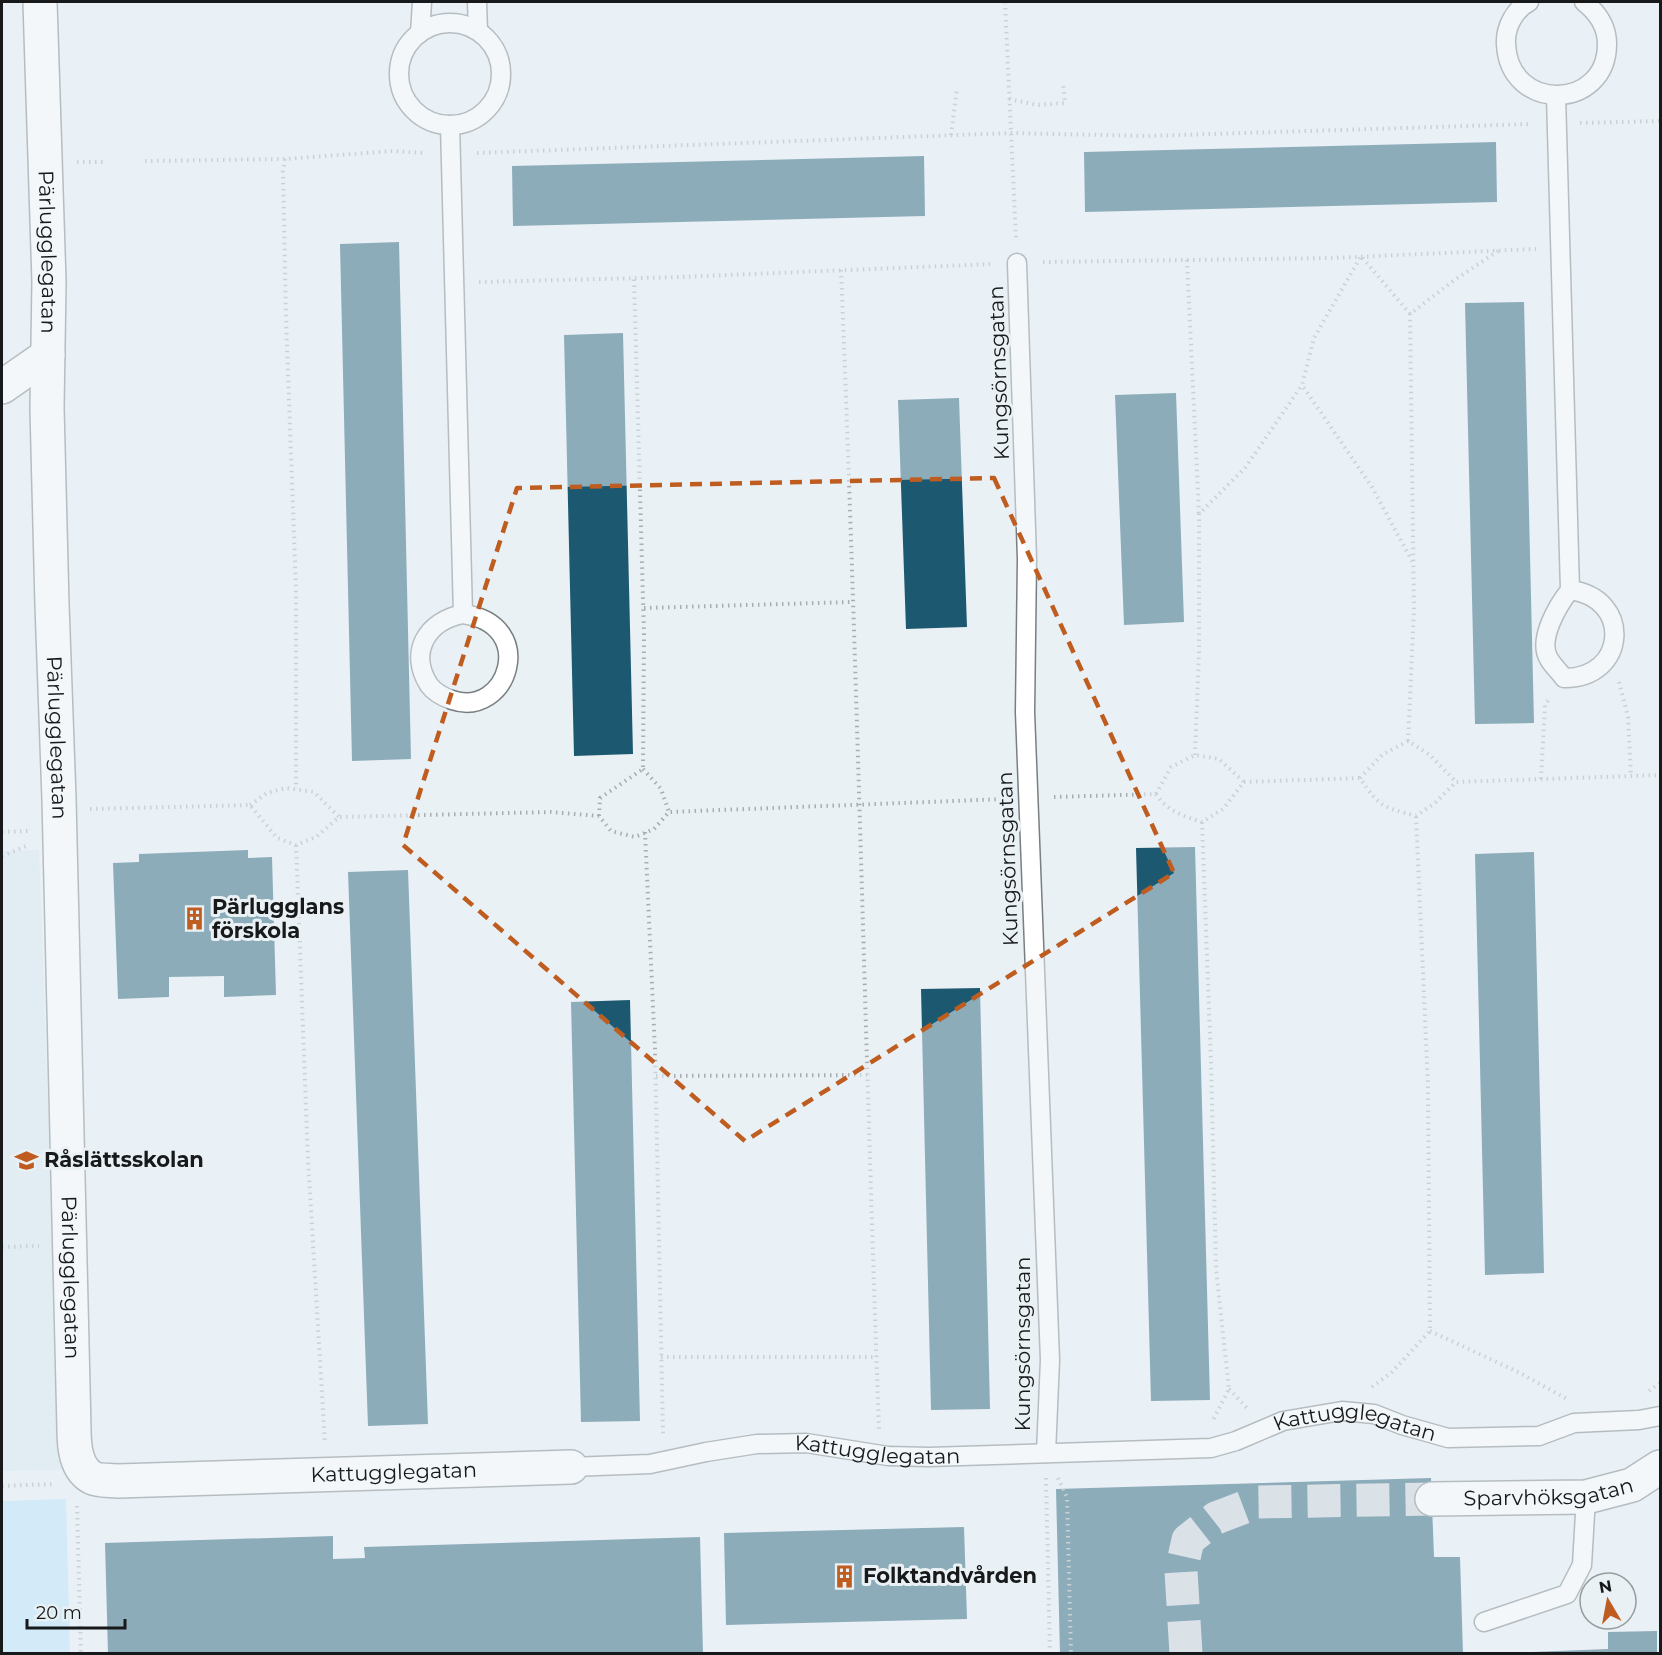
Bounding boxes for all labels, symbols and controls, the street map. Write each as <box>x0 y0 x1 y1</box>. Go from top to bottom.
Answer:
street label: Pärlugglegatan <box>33 170 62 334</box>
street label: Kungsörnsgatan <box>983 285 1014 461</box>
street label: Pärlugglegatan <box>42 655 72 820</box>
street label: Kungsörnsgatan <box>992 771 1023 947</box>
place label: Pärlugglans förskola <box>212 894 344 943</box>
building icon: Pärlugglans förskola <box>181 906 207 932</box>
school or university icon: Råslättsskolan <box>13 1147 39 1173</box>
place label: Råslättsskolan <box>44 1147 204 1172</box>
street label: Pärlugglegatan <box>56 1195 85 1360</box>
street label: Kungsörnsgatan <box>1010 1257 1035 1431</box>
street label: Kattugglegatan <box>1269 1398 1439 1446</box>
street label: Kattugglegatan <box>795 1430 961 1469</box>
street label: Kattugglegatan <box>310 1457 477 1487</box>
street label: Sparvhöksgatan <box>1463 1472 1636 1511</box>
building icon: Folktandvården <box>832 1563 858 1589</box>
place label: Folktandvården <box>863 1563 1037 1588</box>
north arrow <box>1578 1571 1638 1631</box>
text: N <box>1597 1576 1614 1597</box>
scale bar <box>27 1592 124 1630</box>
text: 20 m <box>36 1602 82 1624</box>

